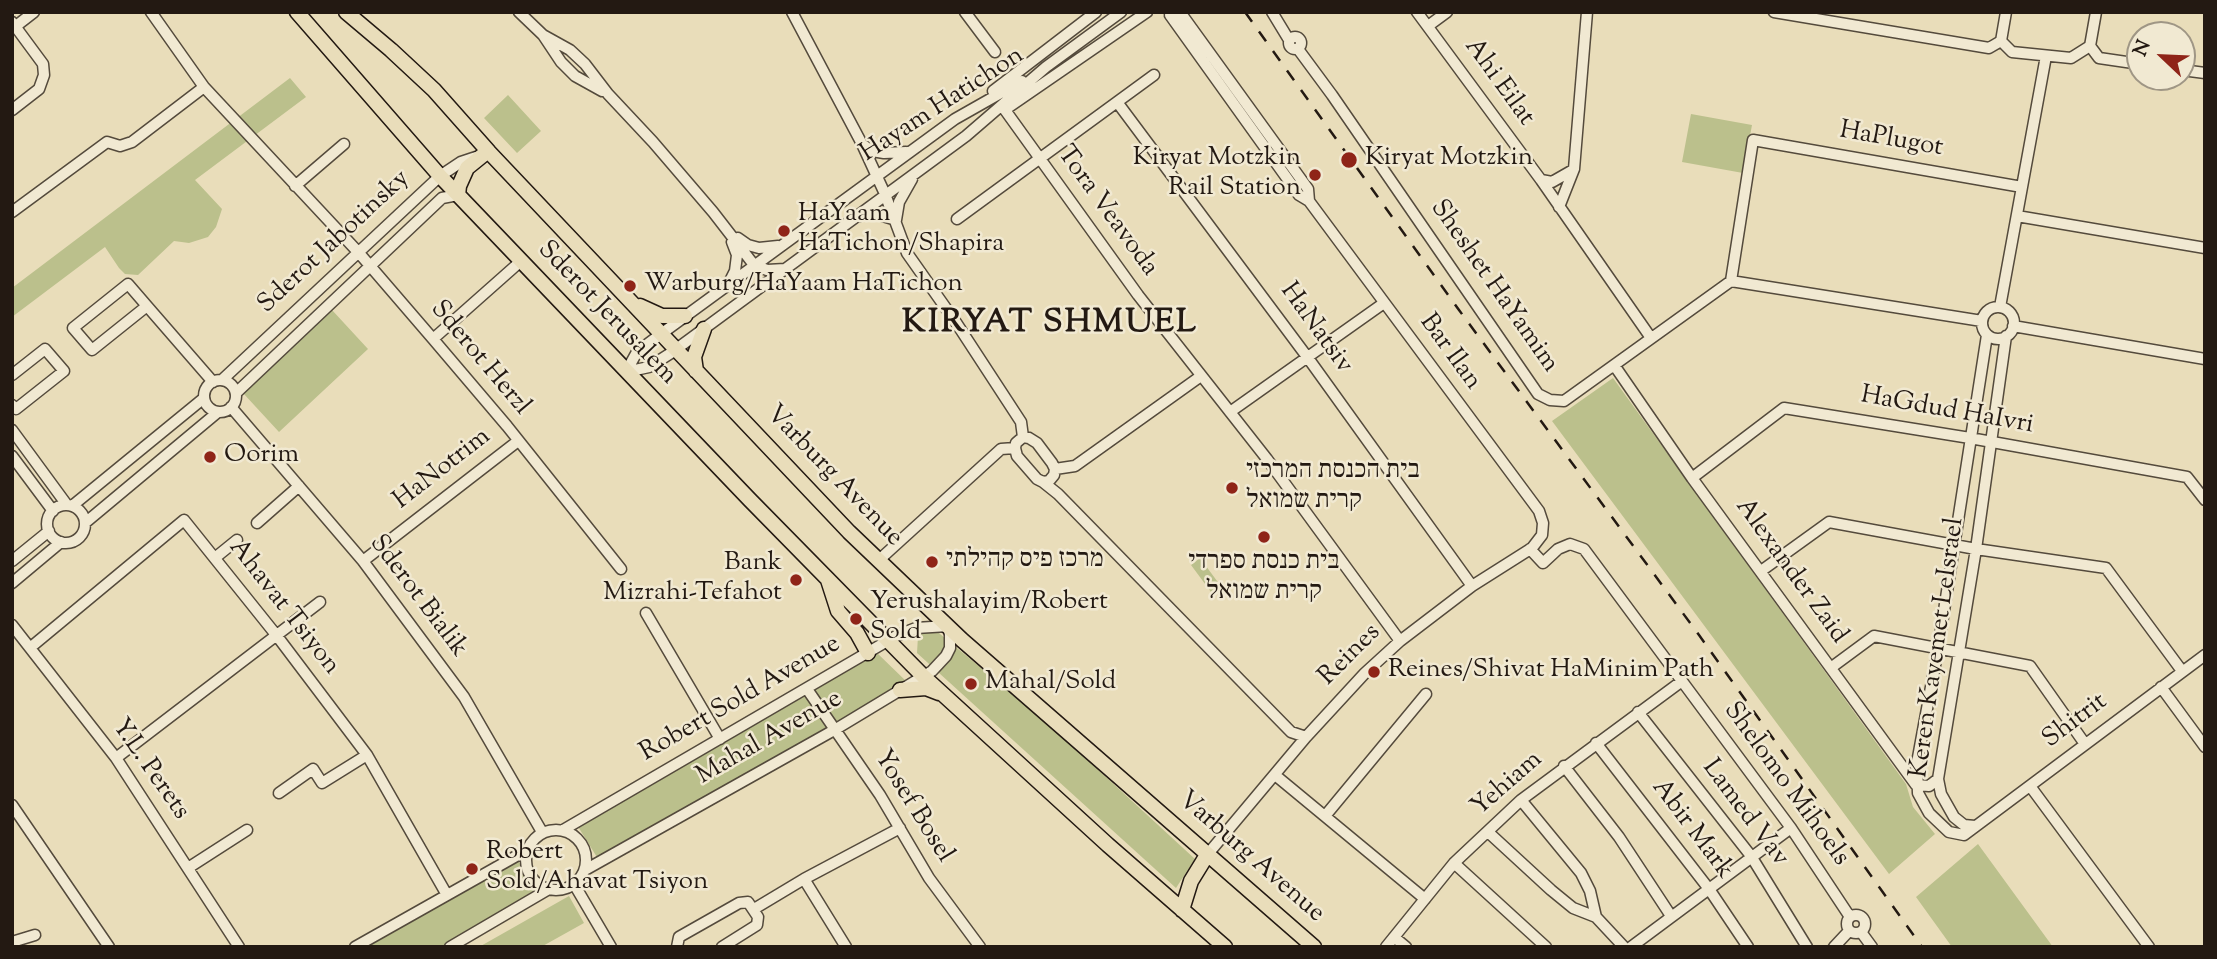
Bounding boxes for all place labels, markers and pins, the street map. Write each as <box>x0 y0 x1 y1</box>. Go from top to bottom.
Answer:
place label: Kiryat Motzkin Rail Station <box>1133 144 1301 206</box>
place label: Kiryat Motzkin <box>1365 144 1533 176</box>
marker: Kiryat Motzkin <box>1339 150 1359 170</box>
marker: Kiryat Motzkin Rail Station <box>1307 167 1323 183</box>
place label: HaYaam HaTichon/Shapira <box>798 200 1004 262</box>
marker: HaYaam HaTichon/Shapira <box>776 223 792 239</box>
place label: Warburg/HaYaam HaTichon <box>644 270 963 302</box>
marker: Warburg/HaYaam HaTichon <box>622 278 638 294</box>
place label: Oorim <box>224 441 299 473</box>
marker: Oorim <box>202 449 218 465</box>
place label: בית הכנסת המרכזי קרית שמואל <box>1246 457 1420 518</box>
marker: בית הכנסת המרכזי קרית שמואל <box>1224 480 1240 496</box>
marker: בית כנסת ספרדי קרית שמואל <box>1256 529 1272 545</box>
place label: מרכז פיס קהילתי <box>946 546 1104 578</box>
place label: בית כנסת ספרדי קרית שמואל <box>1188 548 1340 610</box>
place label: Bank Mizrahi-Tefahot <box>603 549 782 610</box>
marker: מרכז פיס קהילתי <box>924 554 940 570</box>
marker: Bank Mizrahi-Tefahot <box>788 572 804 588</box>
place label: Yerushalayim/Robert Sold <box>870 588 1108 650</box>
marker: Yerushalayim/Robert Sold <box>848 611 864 627</box>
place label: Reines/Shivat HaMinim Path <box>1388 656 1714 688</box>
marker: Reines/Shivat HaMinim Path <box>1366 664 1382 680</box>
place label: Mahal/Sold <box>985 668 1116 700</box>
marker: Mahal/Sold <box>963 676 979 692</box>
place label: Robert Sold/Ahavat Tsiyon <box>486 838 708 900</box>
marker: Robert Sold/Ahavat Tsiyon <box>464 861 480 877</box>

